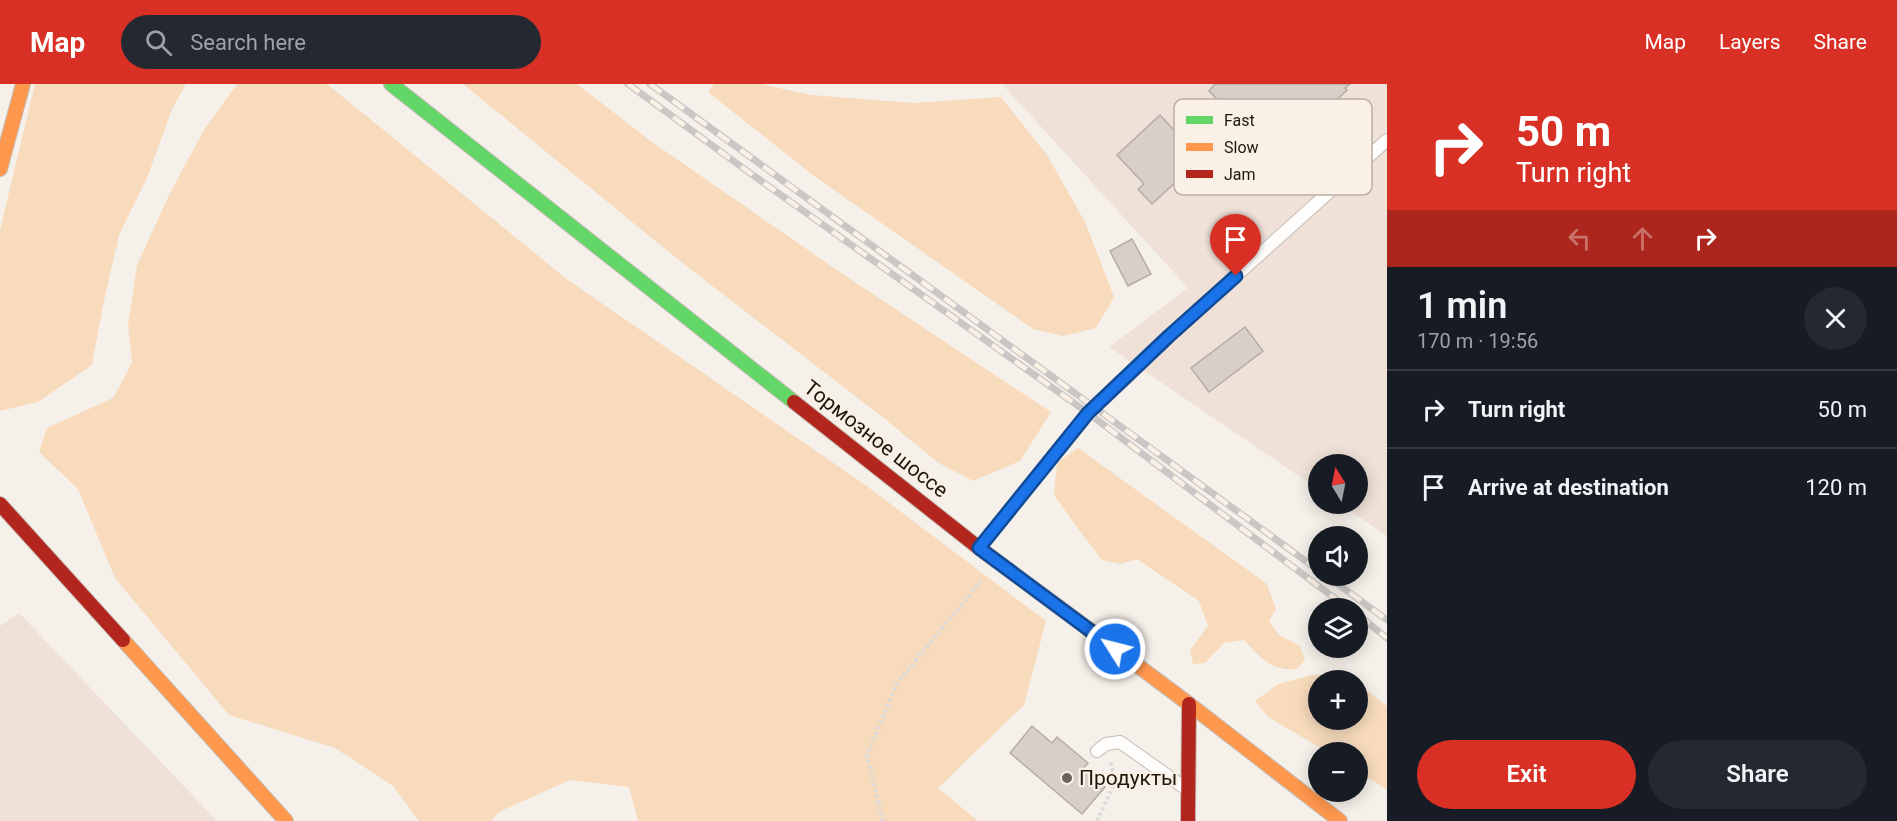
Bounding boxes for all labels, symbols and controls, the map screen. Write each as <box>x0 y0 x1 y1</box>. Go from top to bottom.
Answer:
search box <box>121 15 541 69</box>
text: Map <box>30 26 85 59</box>
icon: search <box>142 26 175 59</box>
text: Search here <box>190 30 306 55</box>
text: Map <box>1644 30 1686 54</box>
text: Layers <box>1719 30 1780 54</box>
text: Share <box>1813 30 1867 54</box>
legend <box>1174 99 1372 195</box>
text: 50 m <box>1516 107 1611 156</box>
icon: right <box>1417 108 1495 186</box>
text: Fast <box>1224 111 1255 130</box>
text: Slow <box>1224 138 1259 157</box>
text: Turn right <box>1516 157 1631 189</box>
text: Jam <box>1224 165 1256 184</box>
pin <box>1210 214 1261 276</box>
icon: left <box>1563 222 1596 255</box>
icon: ahead <box>1626 222 1659 255</box>
icon: right <box>1689 222 1722 255</box>
icon: arrive <box>1219 223 1252 256</box>
text: 1 min <box>1417 285 1507 327</box>
button: close <box>1804 287 1867 350</box>
text: 170 m · 19:56 <box>1417 329 1538 353</box>
street label: Тормозное шоссе <box>799 375 953 503</box>
icon: right <box>1417 393 1450 426</box>
text: Turn right <box>1468 397 1565 422</box>
text: 50 m <box>1818 397 1867 422</box>
north arrow <box>1308 454 1368 514</box>
map controls <box>1308 454 1368 802</box>
icon: arrive <box>1417 471 1450 504</box>
text: Arrive at destination <box>1468 475 1669 500</box>
text: 120 m <box>1805 475 1867 500</box>
button: sound <box>1308 526 1368 586</box>
button: layers <box>1308 598 1368 658</box>
position arrow <box>1083 617 1147 681</box>
button: + <box>1308 670 1368 730</box>
button: Exit <box>1417 740 1636 809</box>
button: Share <box>1648 740 1867 809</box>
button: − <box>1308 742 1368 802</box>
place label: Продукты <box>1079 766 1177 790</box>
marker: Продукты <box>1060 771 1074 785</box>

